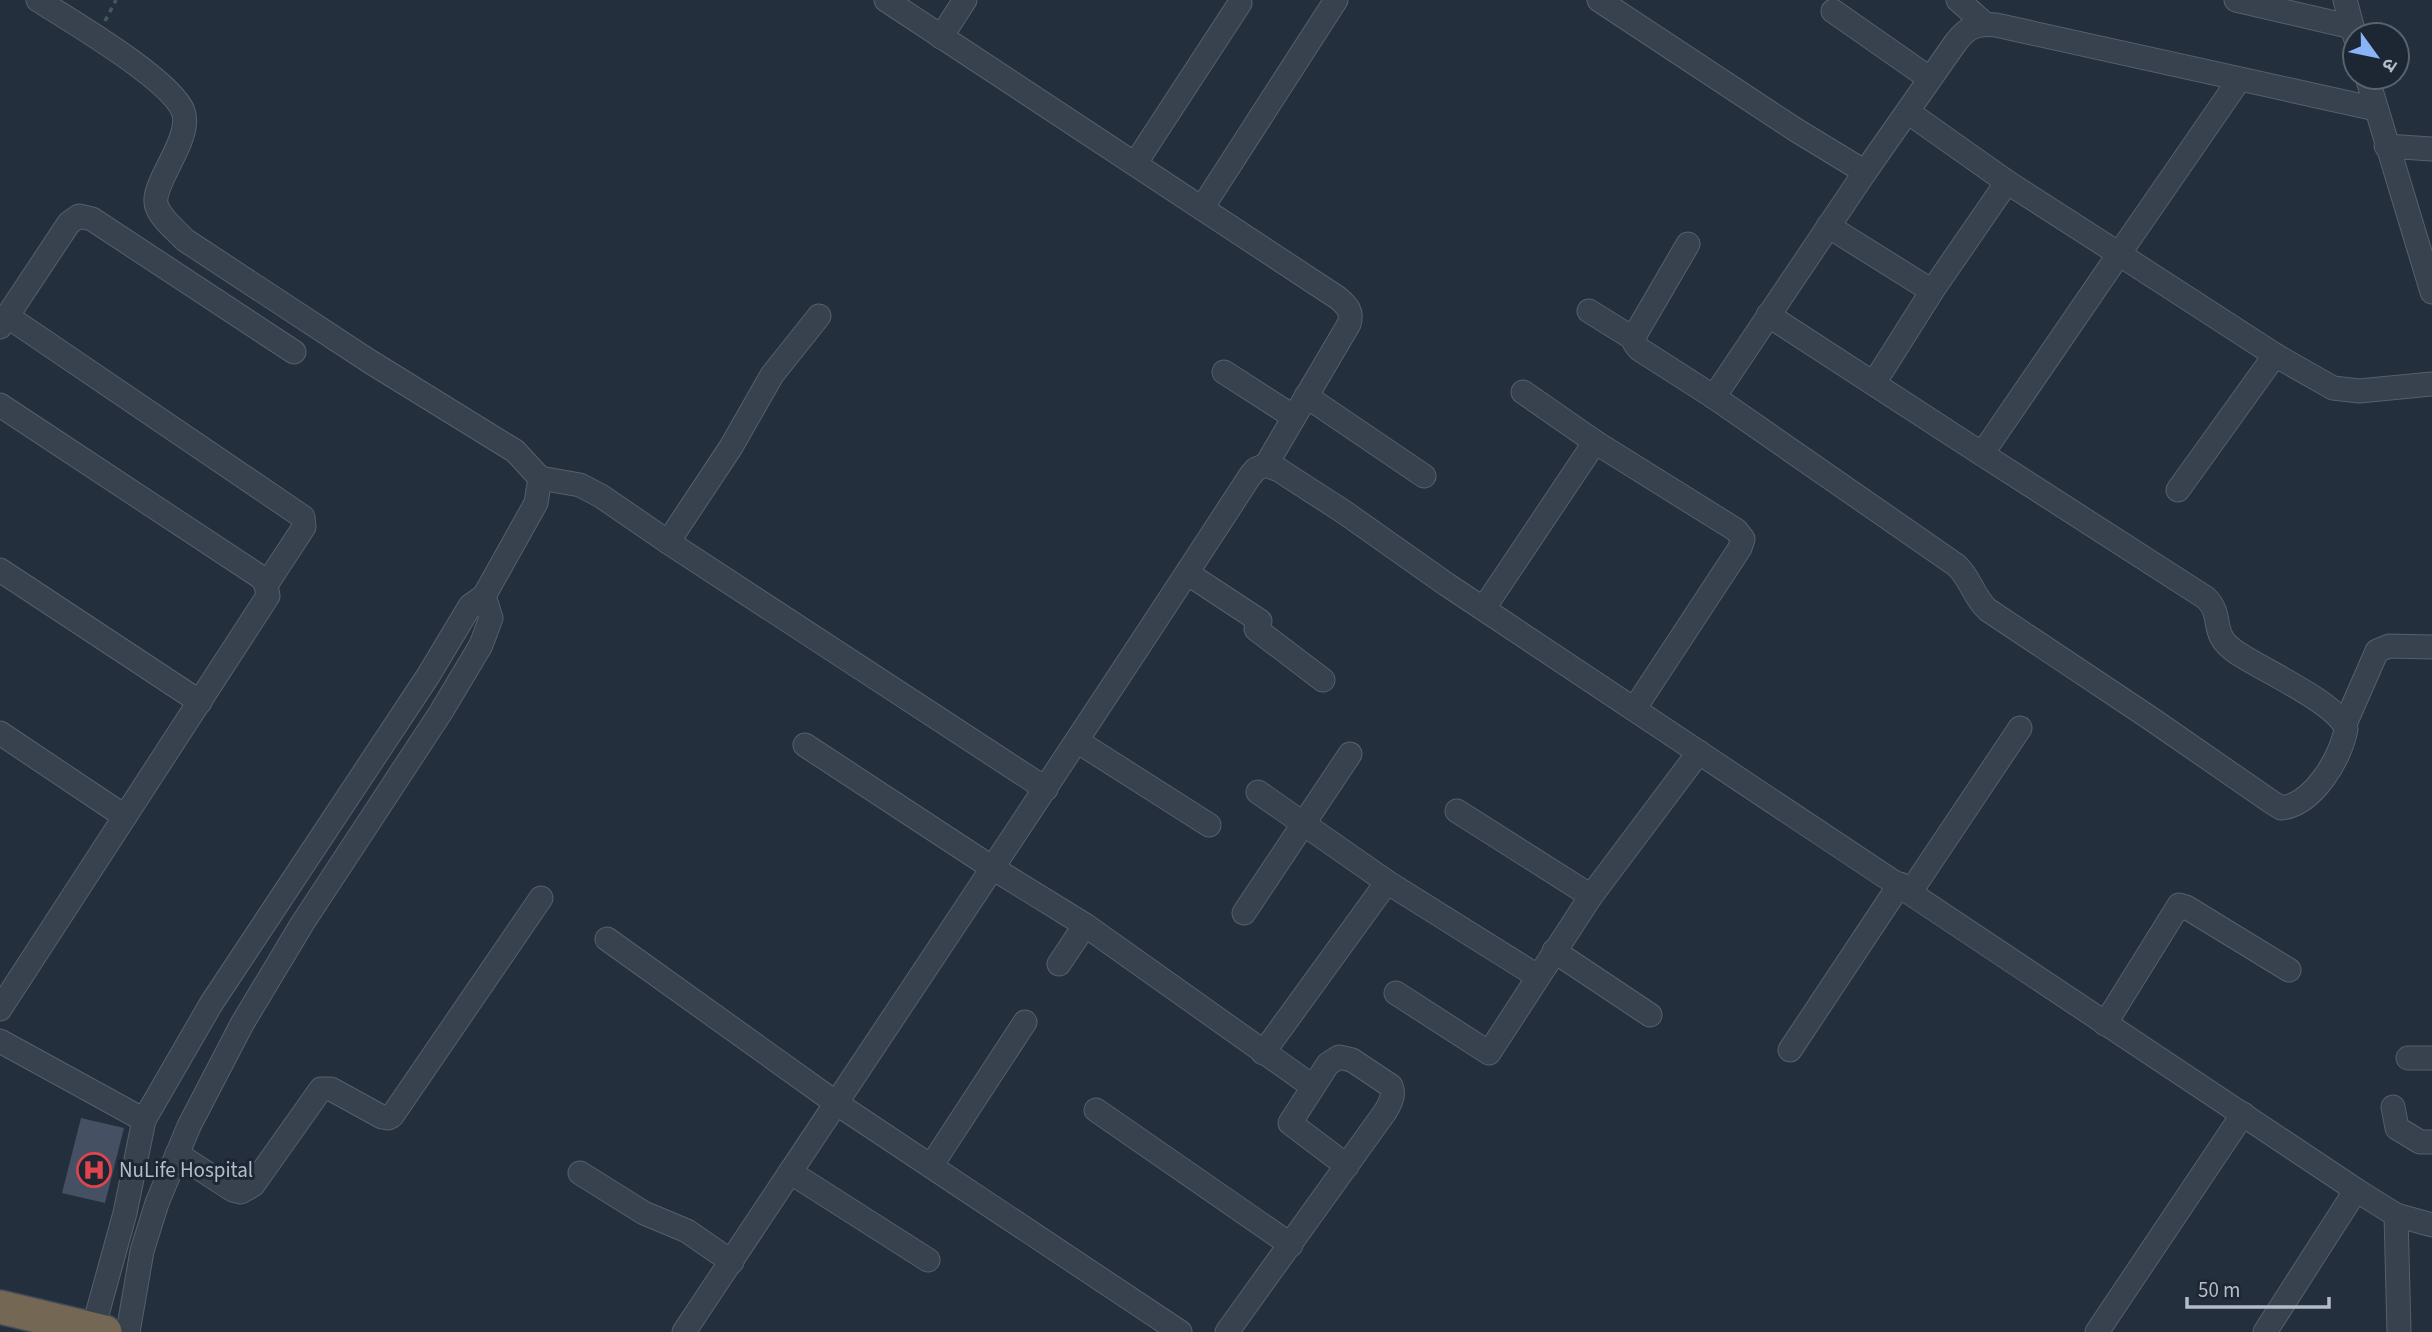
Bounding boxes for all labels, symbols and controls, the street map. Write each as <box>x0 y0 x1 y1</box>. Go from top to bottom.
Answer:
north arrow <box>2341 21 2411 91</box>
text: उ <box>2374 52 2403 77</box>
hospital icon: NuLife Hospital <box>75 1151 113 1189</box>
place label: NuLife Hospital <box>119 1155 253 1185</box>
scale bar <box>2187 1266 2329 1310</box>
text: 50 m <box>2198 1275 2240 1305</box>

